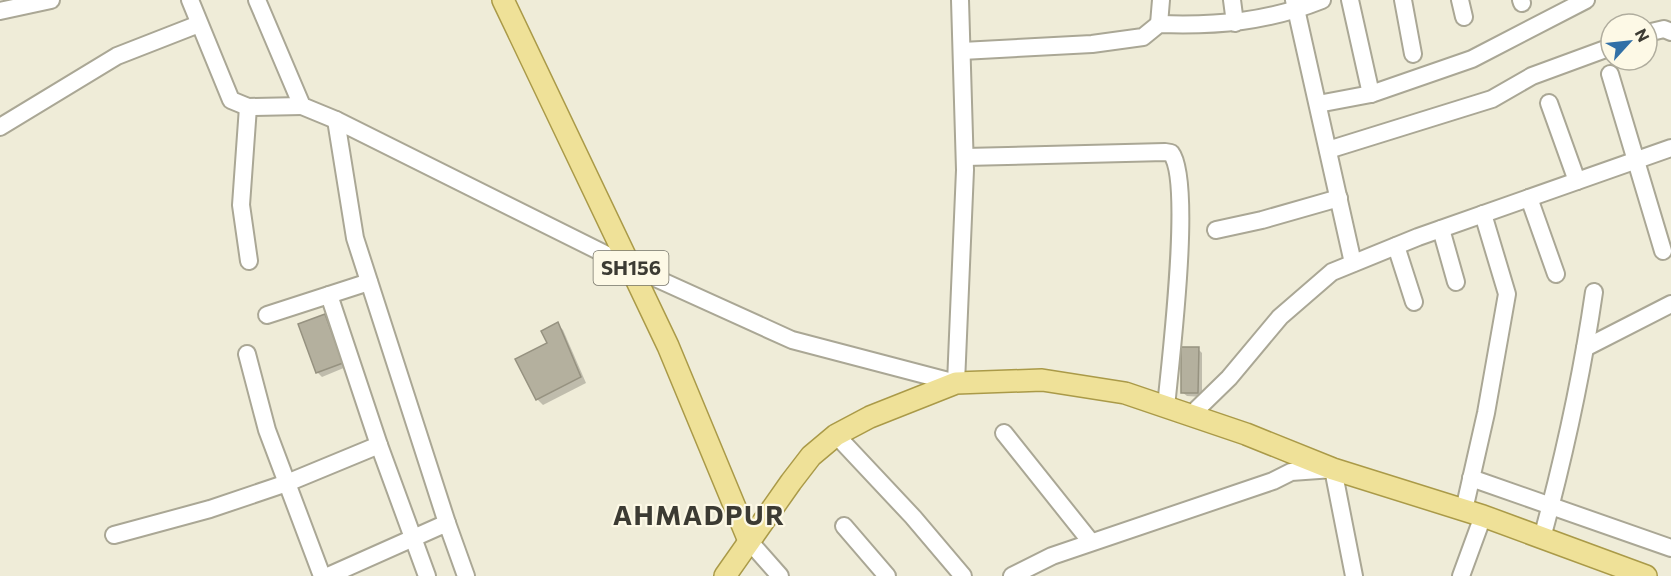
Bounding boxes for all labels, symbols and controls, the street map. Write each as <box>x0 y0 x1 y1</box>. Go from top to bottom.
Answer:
north arrow <box>1599 12 1659 72</box>
text: N <box>1632 25 1654 45</box>
road number: SH156 <box>594 251 668 285</box>
district label: AHMADPUR <box>613 498 785 531</box>

